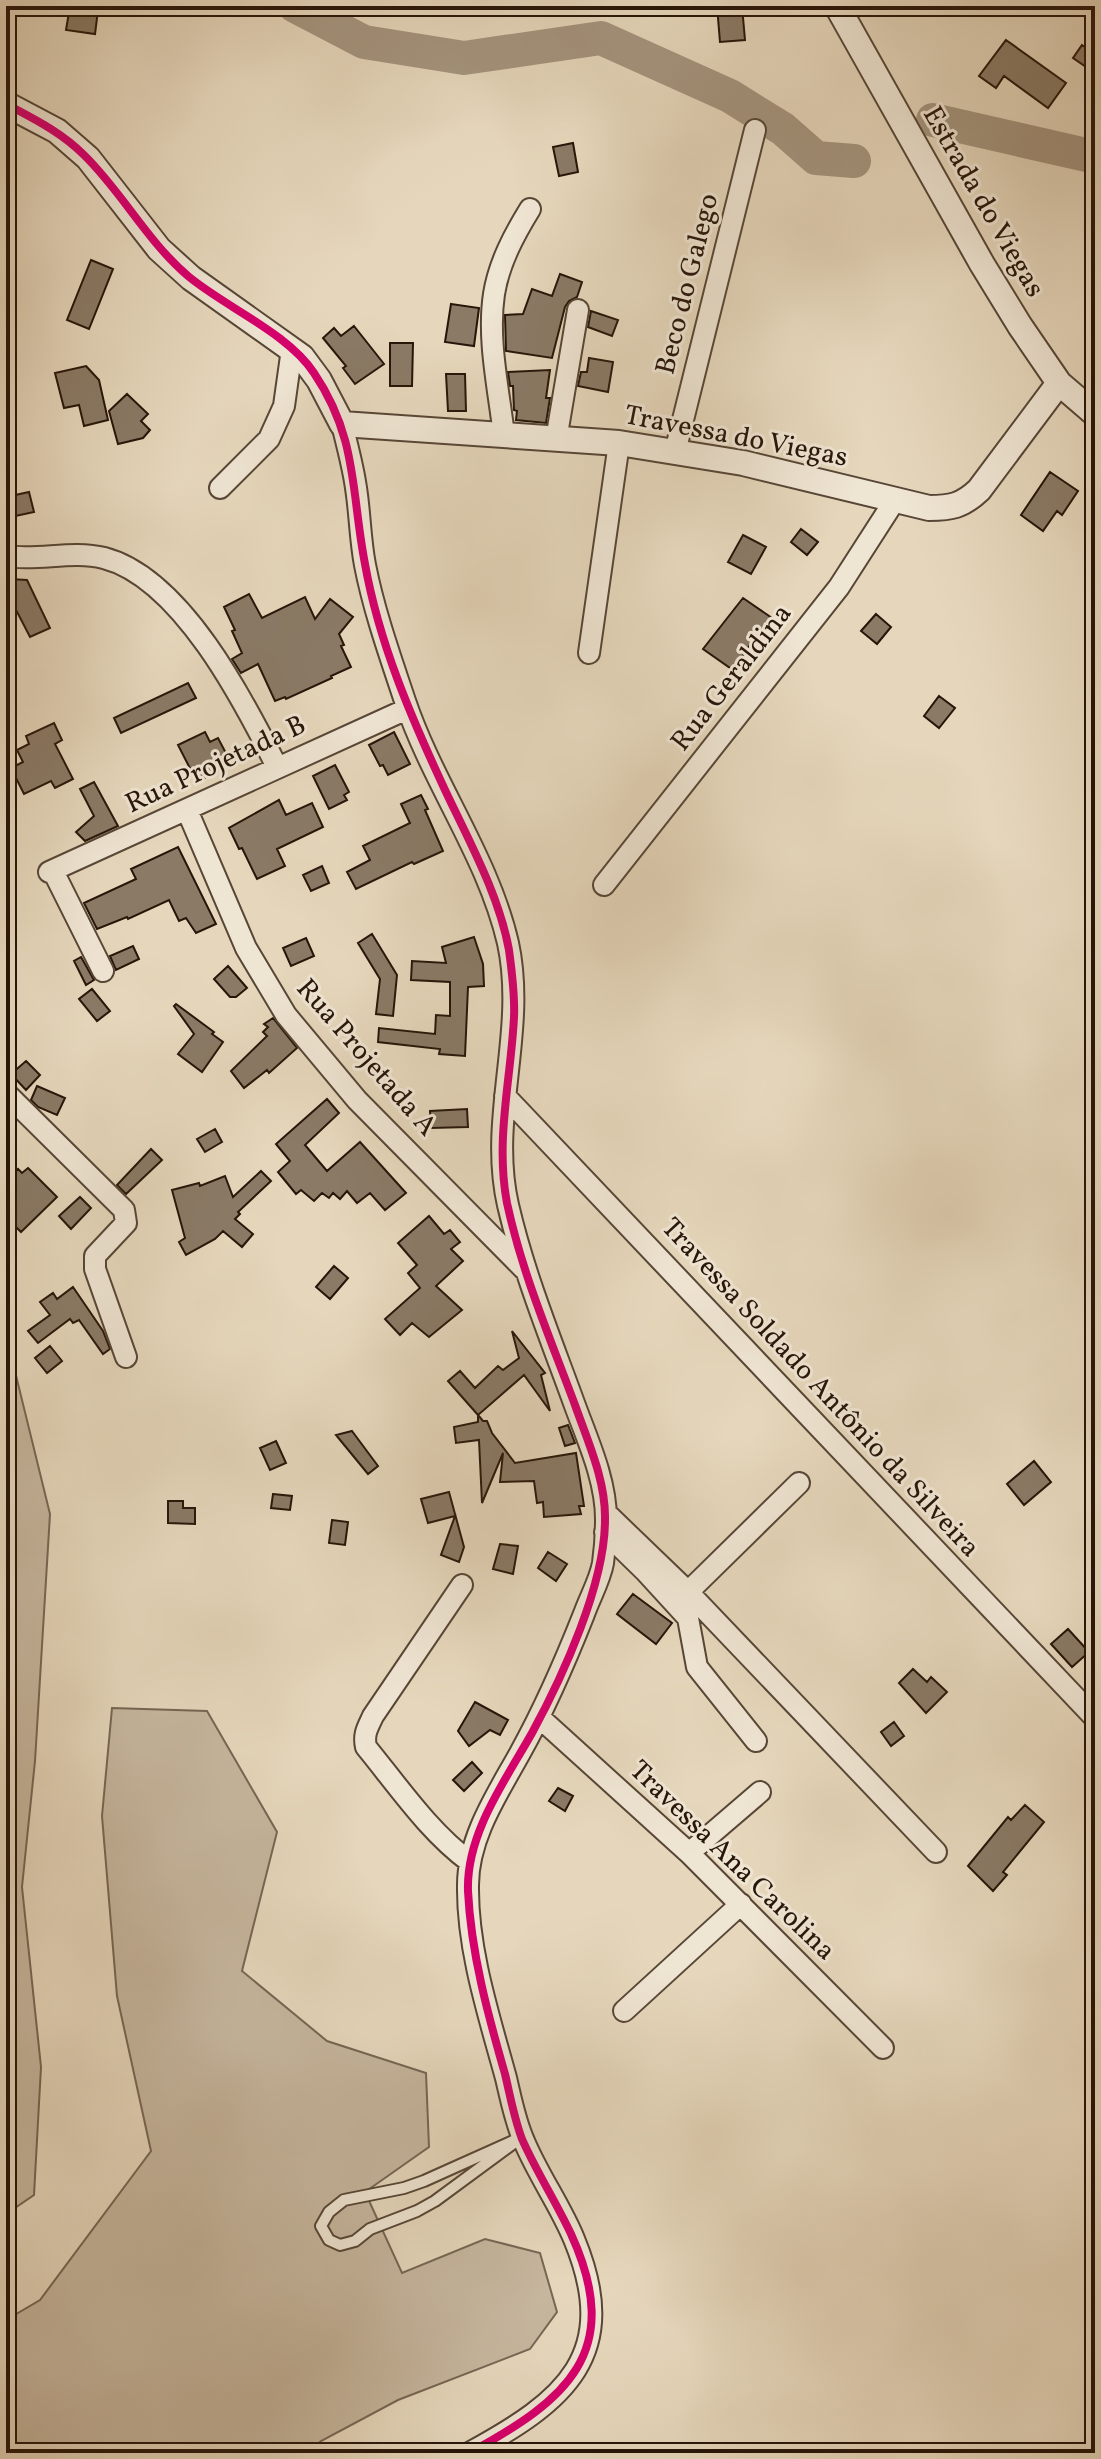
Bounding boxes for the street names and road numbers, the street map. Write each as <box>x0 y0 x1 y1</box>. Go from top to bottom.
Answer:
street label: Estrada do Viegas <box>912 99 1054 305</box>
street label: Beco do Galego <box>647 189 729 379</box>
street label: Travessa do Viegas <box>621 396 851 478</box>
street label: Rua Geraldina <box>662 596 802 760</box>
street label: Rua Projetada B <box>119 706 313 824</box>
street label: Rua Projetada A <box>287 971 446 1145</box>
street label: Travessa Soldado Antônio da Silveira <box>652 1209 988 1567</box>
street label: Travessa Ana Carolina <box>620 1752 844 1970</box>

